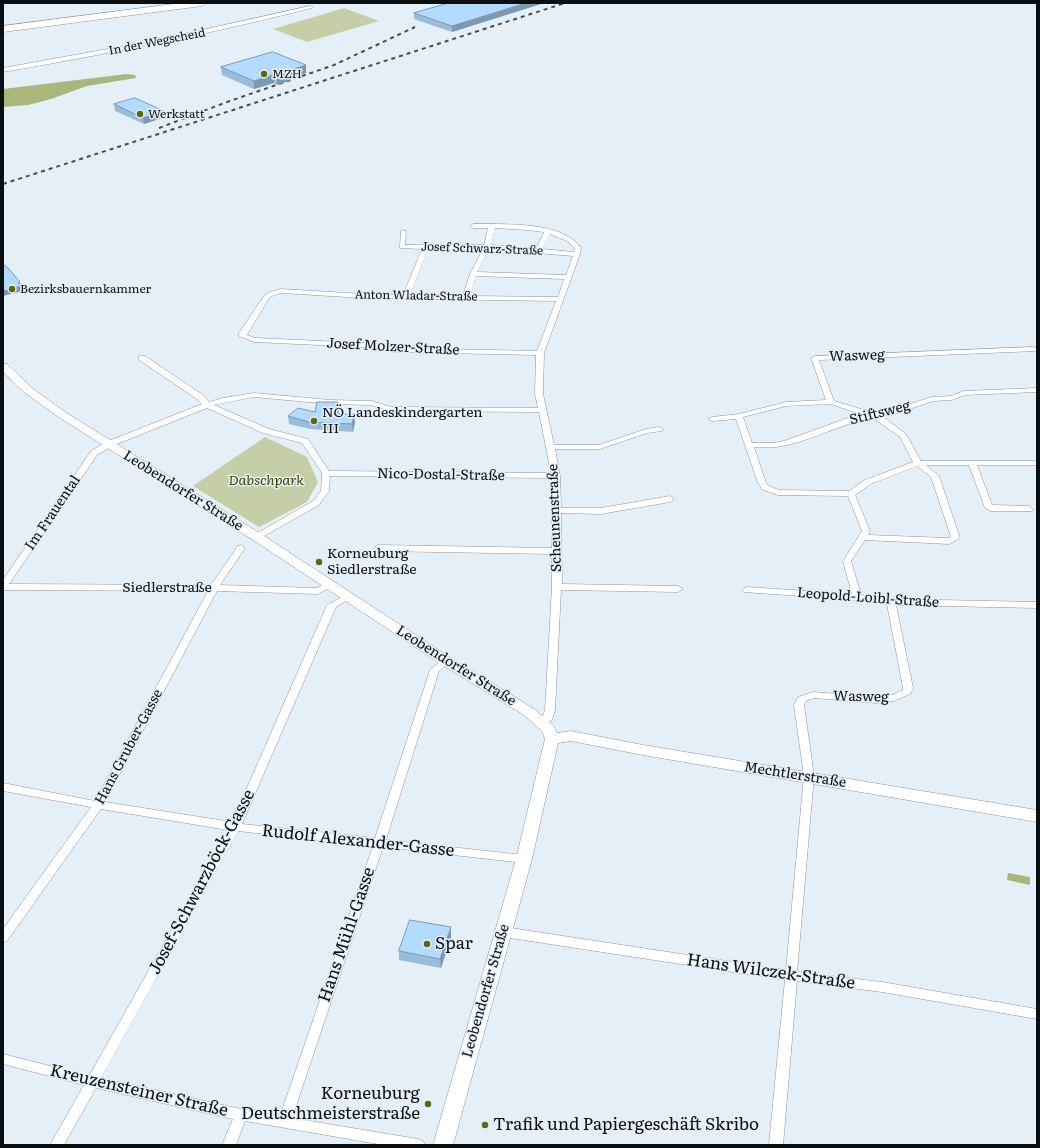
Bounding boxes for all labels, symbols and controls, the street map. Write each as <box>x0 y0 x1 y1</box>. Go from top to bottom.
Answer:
street label: In der Wegscheid <box>107 26 207 58</box>
place label: MZH <box>272 67 302 81</box>
marker: MZH <box>259 69 269 79</box>
place label: Werkstatt <box>148 107 205 121</box>
marker: Werkstatt <box>135 109 145 119</box>
street label: Josef Schwarz-Straße <box>421 240 543 258</box>
place label: Bezirksbauernkammer <box>20 282 151 296</box>
marker: Bezirksbauernkammer <box>7 284 17 294</box>
street label: Anton Wladar-Straße <box>354 288 478 304</box>
street label: Josef Molzer-Straße <box>326 335 460 359</box>
street label: Wasweg <box>829 347 885 365</box>
street label: Stiftsweg <box>848 397 912 429</box>
place label: NÖ Landeskindergarten III <box>322 405 483 438</box>
marker: NÖ Landeskindergarten III <box>309 416 319 426</box>
street label: Leobendorfer Straße <box>120 447 246 535</box>
street label: Scheunenstraße <box>545 464 565 572</box>
street label: Nico-Dostal-Straße <box>377 465 505 485</box>
street label: Im Frauental <box>22 472 84 554</box>
park label: Dabschpark <box>228 473 304 489</box>
place label: Korneuburg Siedlerstraße <box>327 546 417 578</box>
marker: Korneuburg Siedlerstraße <box>314 557 324 567</box>
street label: Siedlerstraße <box>122 580 212 596</box>
street label: Leopold-Loibl-Straße <box>796 585 940 611</box>
street label: Leobendorfer Straße <box>393 622 519 710</box>
street label: Hans Gruber-Gasse <box>91 686 167 808</box>
street label: Wasweg <box>833 688 889 706</box>
street label: Mechtlerstraße <box>743 759 847 791</box>
street label: Josef-Schwarzböck-Gasse <box>144 786 260 978</box>
street label: Rudolf Alexander-Gasse <box>261 821 455 861</box>
street label: Hans Mühl-Gasse <box>314 865 380 1005</box>
street label: Leobendorfer Straße <box>459 922 513 1060</box>
place label: Spar <box>435 934 473 954</box>
marker: Spar <box>422 939 432 949</box>
street label: Hans Wilczek-Straße <box>686 950 856 994</box>
street label: Kreuzensteiner Straße <box>48 1061 230 1121</box>
place label: Korneuburg Deutschmeisterstraße <box>241 1084 420 1124</box>
marker: Korneuburg Deutschmeisterstraße <box>423 1099 433 1109</box>
place label: Trafik und Papiergeschäft Skribo <box>493 1115 759 1135</box>
marker: Trafik und Papiergeschäft Skribo <box>480 1120 490 1130</box>

